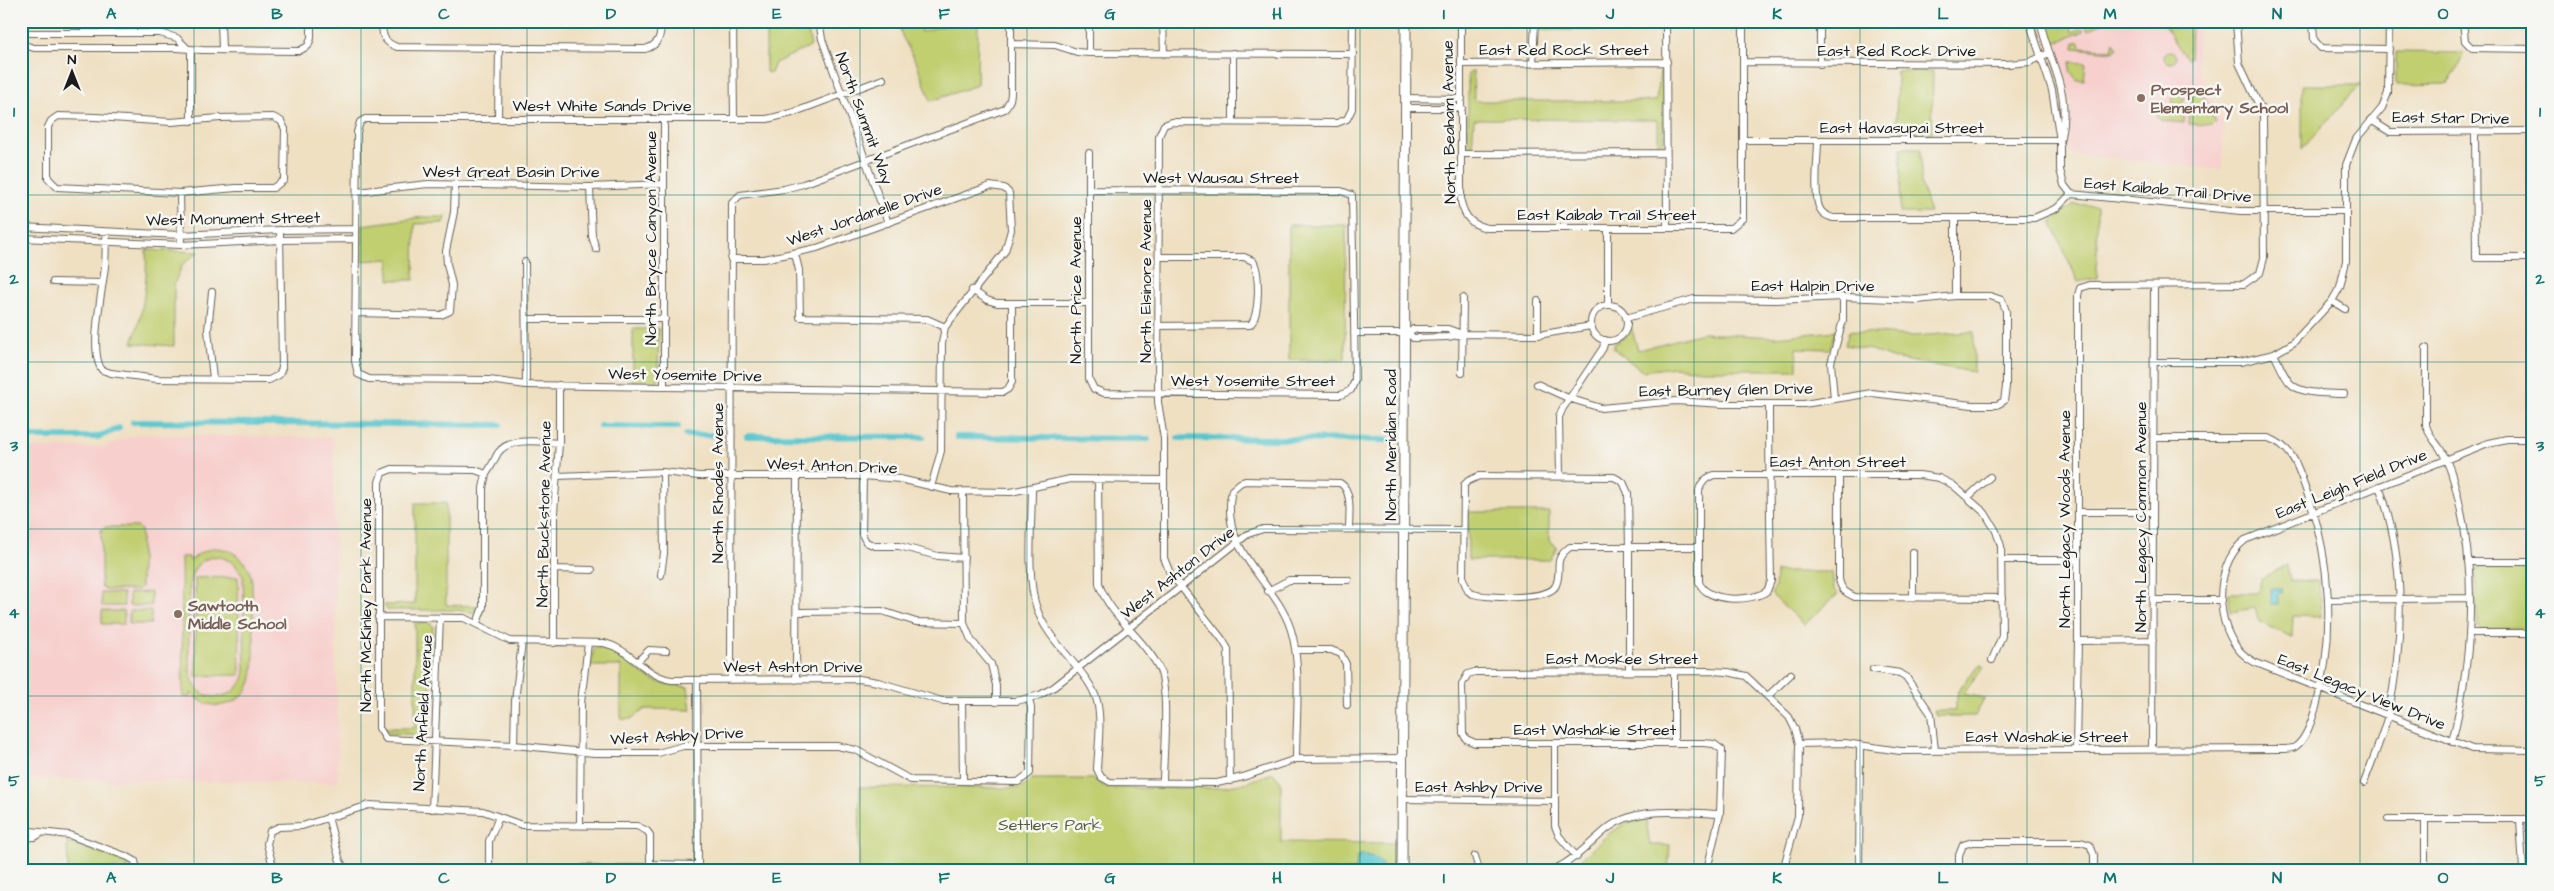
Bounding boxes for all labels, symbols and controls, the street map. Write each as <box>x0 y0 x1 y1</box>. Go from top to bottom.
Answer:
text: A <box>106 3 117 25</box>
text: B <box>271 3 283 25</box>
text: C <box>438 3 450 25</box>
text: D <box>606 3 617 25</box>
text: E <box>772 3 782 25</box>
text: F <box>938 3 950 25</box>
text: G <box>1104 3 1116 25</box>
text: H <box>1272 3 1282 25</box>
text: I <box>1443 3 1445 25</box>
text: J <box>1605 3 1615 25</box>
text: K <box>1772 3 1782 25</box>
text: L <box>1937 3 1949 25</box>
text: M <box>2103 3 2117 25</box>
text: N <box>2272 3 2282 25</box>
text: O <box>2438 3 2449 25</box>
street label: East Red Rock Street <box>1479 39 1649 61</box>
street label: North Beaham Avenue <box>1437 40 1461 204</box>
street label: East Red Rock Drive <box>1818 40 1977 62</box>
north arrow <box>48 48 98 98</box>
street label: North Summit Way <box>829 49 898 188</box>
text: N <box>68 50 77 70</box>
place label: Prospect Elementary School <box>2151 79 2289 120</box>
marker: Prospect Elementary School <box>2135 92 2147 104</box>
street label: West White Sands Drive <box>512 95 692 117</box>
text: 1 <box>13 101 16 123</box>
text: 1 <box>2539 101 2542 123</box>
street label: East Star Drive <box>2392 106 2510 130</box>
street label: East Havasupai Street <box>1820 117 1985 139</box>
street label: North Bryce Canyon Avenue <box>640 130 663 345</box>
street label: West Great Basin Drive <box>422 161 600 183</box>
street label: West Wausau Street <box>1143 167 1300 189</box>
street label: East Kaibab Trail Drive <box>2083 172 2253 208</box>
street label: West Jordanelle Drive <box>784 178 945 252</box>
street label: North Elsinore Avenue <box>1135 199 1157 363</box>
street label: East Kaibab Trail Street <box>1518 204 1697 226</box>
street label: West Monument Street <box>146 206 321 232</box>
street label: North Price Avenue <box>1065 216 1087 364</box>
text: 2 <box>8 268 19 290</box>
text: 2 <box>2534 268 2545 290</box>
street label: East Halpin Drive <box>1751 275 1875 297</box>
street label: West Yosemite Drive <box>608 363 762 387</box>
street label: North Meridian Road <box>1380 369 1402 521</box>
street label: West Yosemite Street <box>1171 370 1336 392</box>
street label: East Burney Glen Drive <box>1639 377 1814 404</box>
street label: North Legacy Common Avenue <box>2130 401 2153 632</box>
street label: North Rhodes Avenue <box>707 403 729 563</box>
street label: North Legacy Woods Avenue <box>2054 410 2077 628</box>
street label: North Buckstone Avenue <box>531 420 557 608</box>
text: 3 <box>9 435 19 457</box>
text: 3 <box>2535 435 2545 457</box>
street label: East Leigh Field Drive <box>2273 443 2431 525</box>
street label: East Anton Street <box>1770 451 1907 473</box>
street label: West Anton Drive <box>766 453 898 479</box>
street label: North McKinley Park Avenue <box>355 498 378 712</box>
street label: West Ashton Drive <box>1116 521 1240 624</box>
place label: Sawtooth Middle School <box>187 595 287 635</box>
text: 4 <box>9 602 20 624</box>
text: 4 <box>2535 602 2546 624</box>
marker: Sawtooth Middle School <box>172 608 184 620</box>
street label: North Anfield Avenue <box>408 634 438 792</box>
street label: East Moskee Street <box>1546 648 1698 670</box>
street label: East Legacy View Drive <box>2274 648 2449 737</box>
street label: West Ashton Drive <box>723 656 863 678</box>
street label: East Washakie Street <box>1514 719 1677 741</box>
street label: West Ashby Drive <box>610 722 745 751</box>
street label: East Washakie Street <box>1966 726 2129 748</box>
text: 5 <box>8 770 20 792</box>
text: 5 <box>2534 770 2546 792</box>
street label: East Ashby Drive <box>1415 776 1543 799</box>
park label: Settlers Park <box>998 814 1102 836</box>
text: A <box>106 867 117 889</box>
text: B <box>271 867 283 889</box>
text: C <box>438 867 450 889</box>
text: D <box>606 867 617 889</box>
text: E <box>772 867 782 889</box>
text: F <box>938 867 950 889</box>
text: G <box>1104 867 1116 889</box>
text: H <box>1272 867 1282 889</box>
text: I <box>1443 867 1445 889</box>
text: J <box>1605 867 1615 889</box>
text: K <box>1772 867 1782 889</box>
text: L <box>1937 867 1949 889</box>
text: M <box>2103 867 2117 889</box>
text: N <box>2272 867 2282 889</box>
text: O <box>2438 867 2449 889</box>

